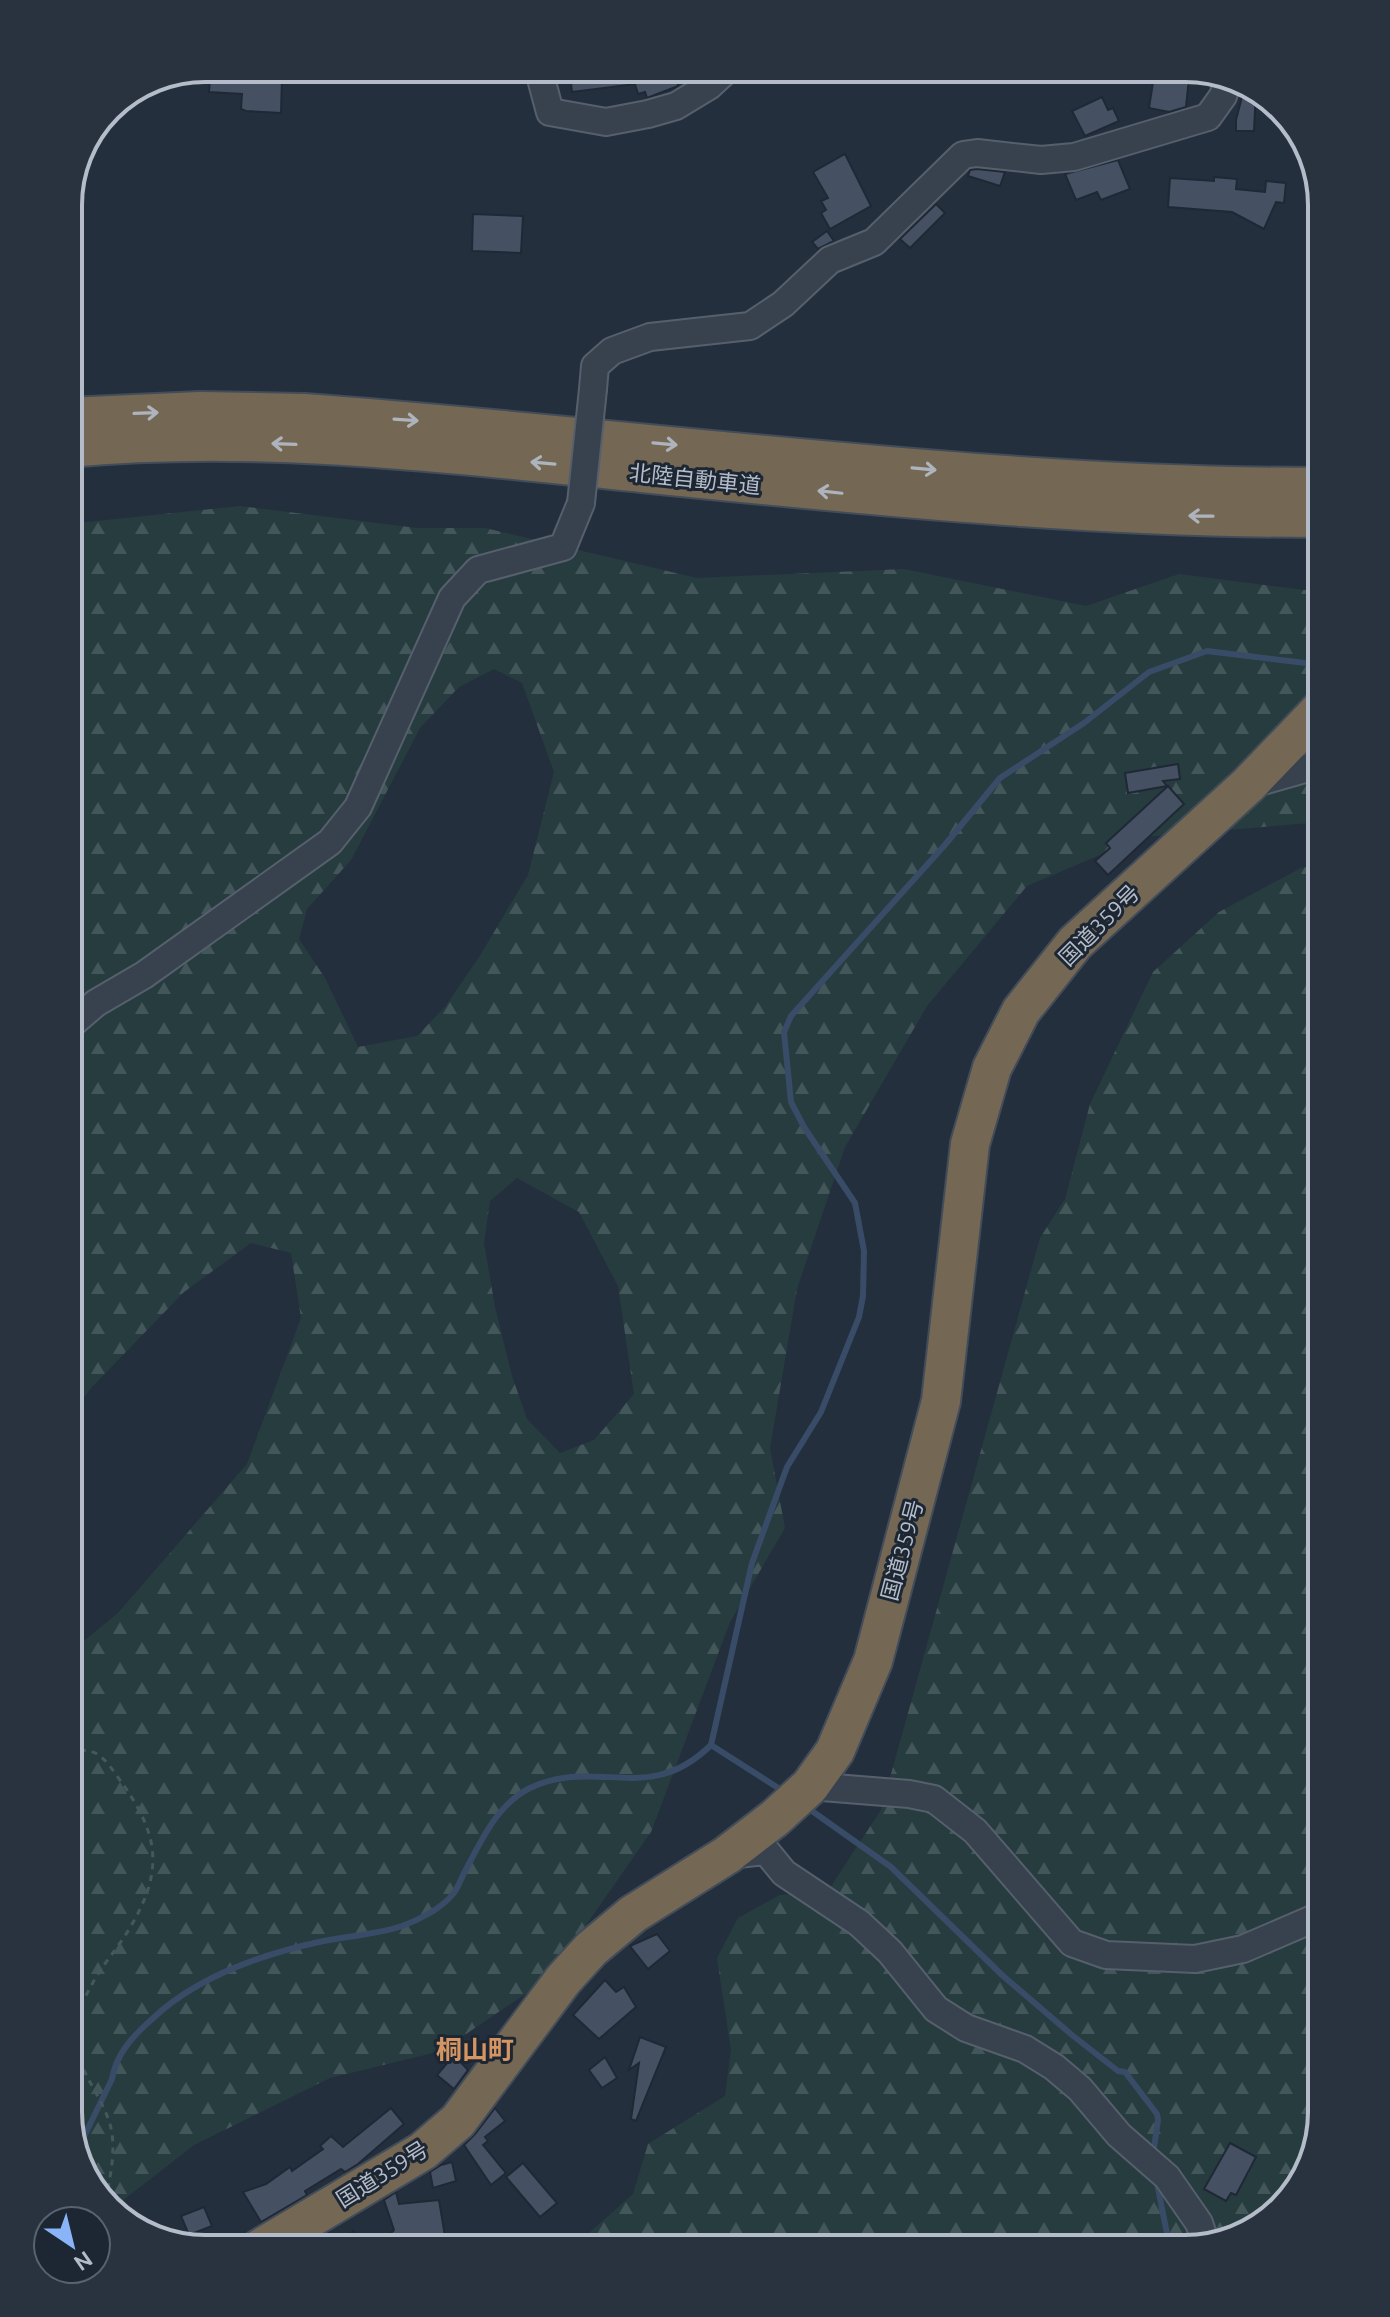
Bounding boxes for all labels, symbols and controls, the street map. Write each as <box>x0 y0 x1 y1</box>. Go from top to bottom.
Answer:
one-way arrow <box>132 405 159 420</box>
one-way arrow <box>392 413 419 428</box>
one-way arrow <box>271 437 298 452</box>
one-way arrow <box>651 437 678 452</box>
one-way arrow <box>530 456 557 471</box>
street label: 北陸自動車道 <box>628 459 762 498</box>
one-way arrow <box>910 461 936 476</box>
one-way arrow <box>817 485 844 500</box>
one-way arrow <box>1188 508 1215 524</box>
street label: 国道359号 <box>1053 879 1144 970</box>
street label: 国道359号 <box>876 1497 927 1603</box>
district label: 桐山町 <box>436 2035 514 2064</box>
street label: 国道359号 <box>331 2136 432 2212</box>
north arrow <box>32 2205 112 2285</box>
text: N <box>70 2247 98 2277</box>

